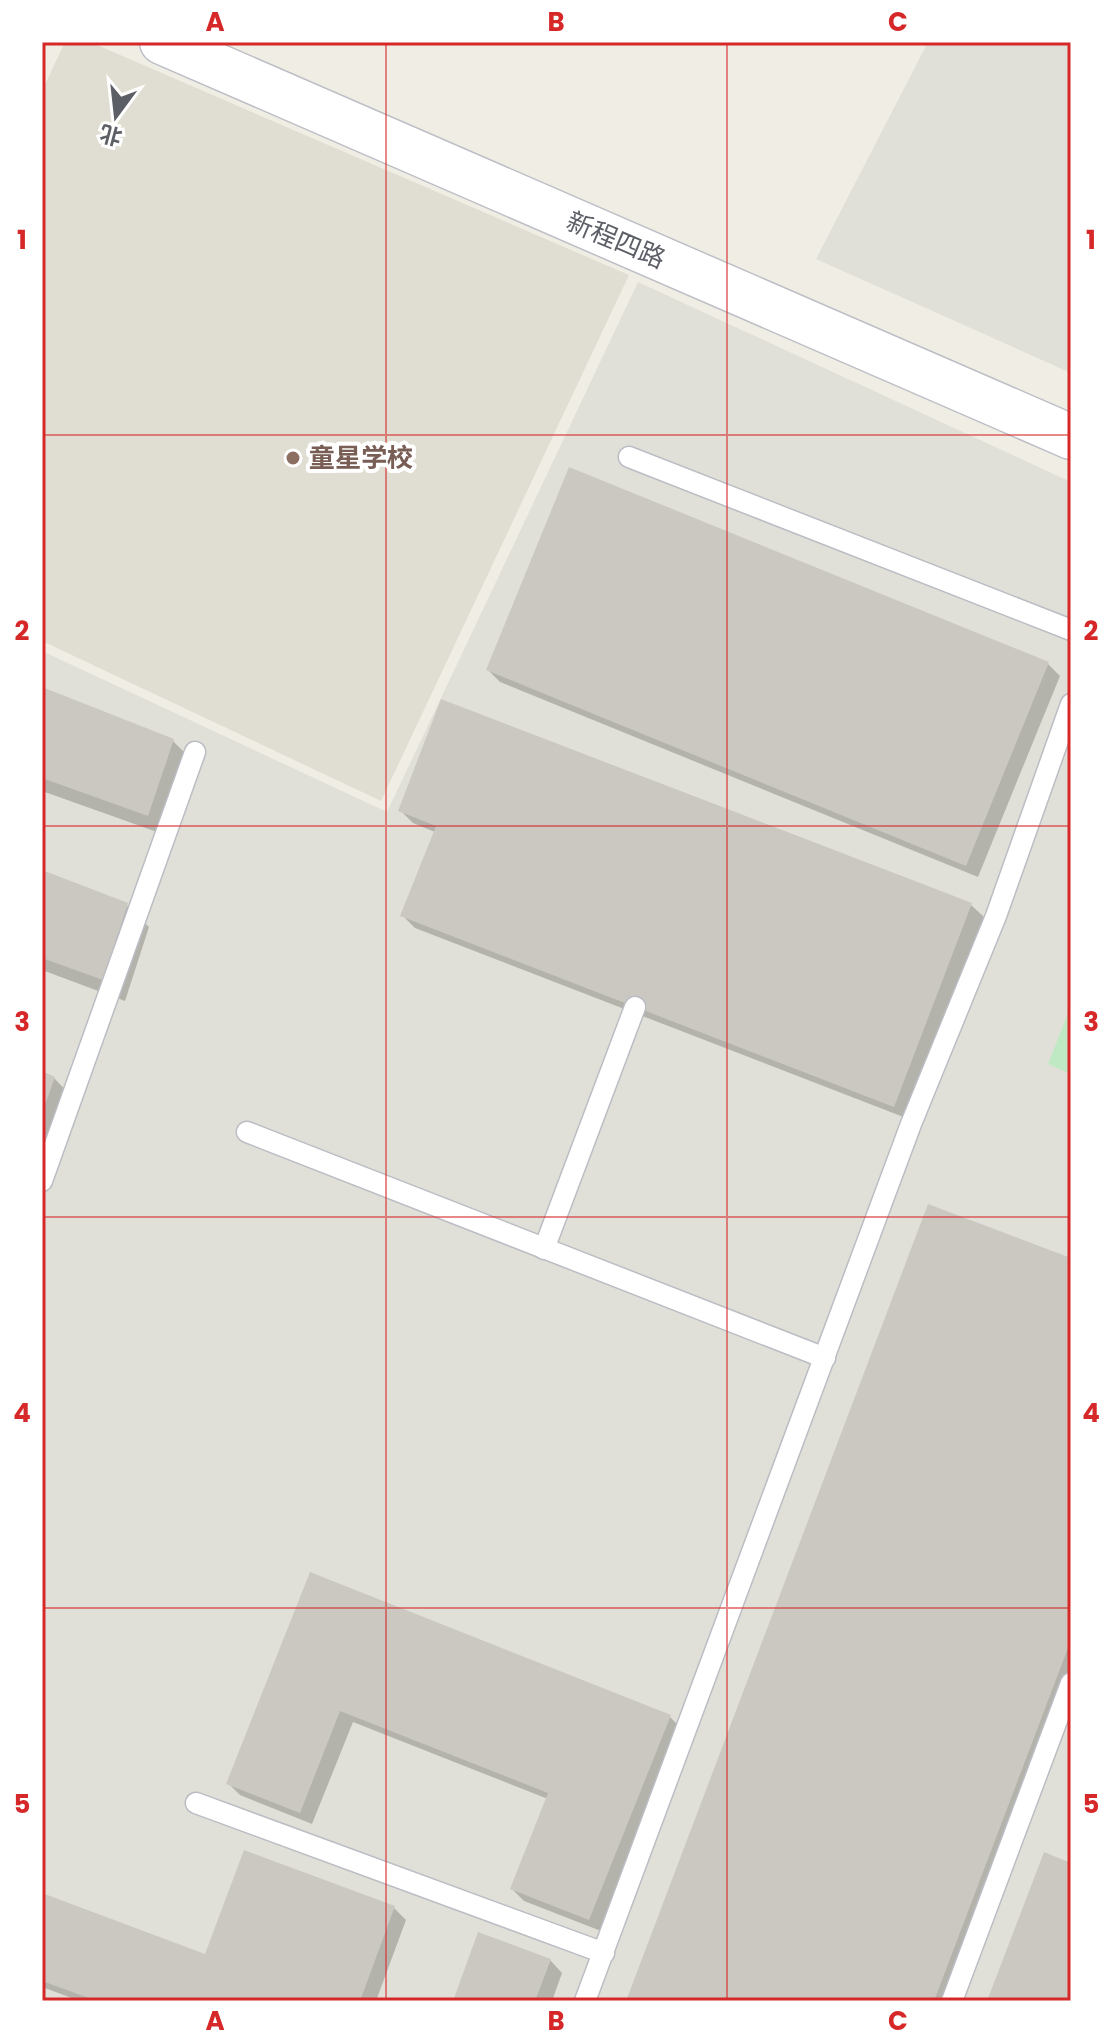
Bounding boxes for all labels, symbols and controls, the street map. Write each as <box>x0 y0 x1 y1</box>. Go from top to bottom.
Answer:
text: A <box>205 4 225 40</box>
text: B <box>547 4 565 40</box>
text: C <box>888 4 908 40</box>
north arrow <box>76 76 156 156</box>
text: 北 <box>96 117 126 153</box>
street label: 新程四路 <box>561 203 671 277</box>
text: 1 <box>17 222 27 258</box>
text: 1 <box>1086 222 1096 258</box>
place label: 童星学校 <box>309 440 413 476</box>
marker: 童星学校 <box>284 449 302 467</box>
text: 2 <box>15 613 30 649</box>
text: 2 <box>1084 613 1099 649</box>
text: 3 <box>14 1004 30 1040</box>
text: 3 <box>1083 1004 1099 1040</box>
text: 4 <box>13 1395 31 1431</box>
text: 4 <box>1082 1395 1100 1431</box>
text: 5 <box>14 1786 30 1822</box>
text: 5 <box>1083 1786 1099 1822</box>
text: A <box>205 2003 225 2039</box>
text: B <box>547 2003 565 2039</box>
text: C <box>888 2003 908 2039</box>

